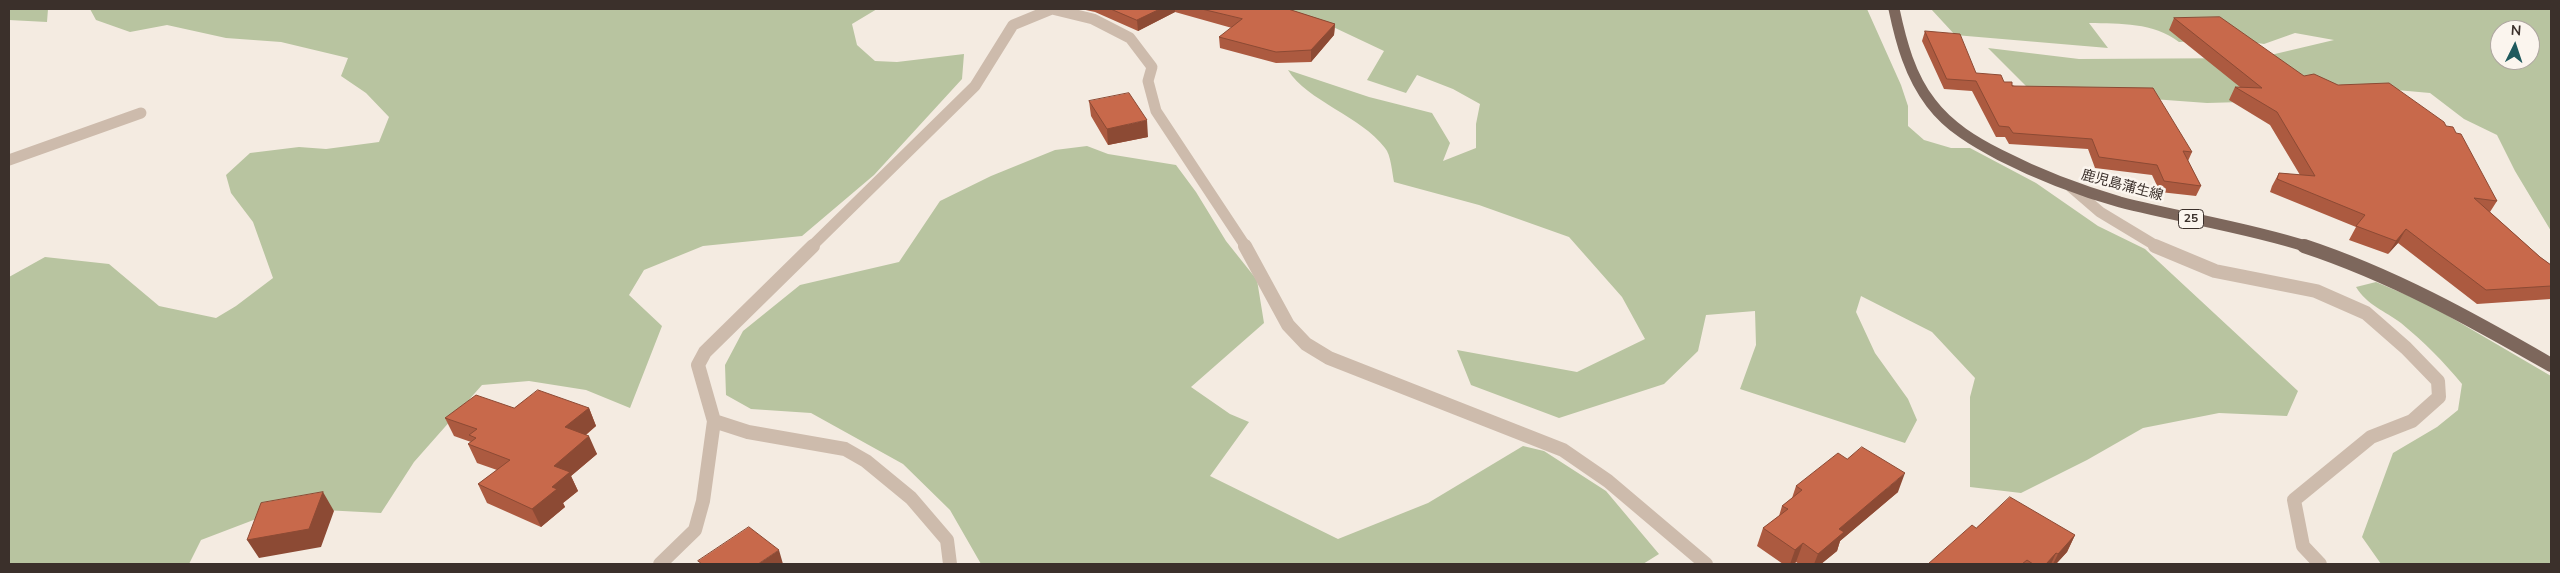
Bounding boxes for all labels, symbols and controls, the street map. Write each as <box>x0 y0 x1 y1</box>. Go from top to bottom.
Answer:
north arrow <box>2490 20 2540 70</box>
text: N <box>2510 21 2522 40</box>
street label: 鹿児島蒲生線 <box>2079 167 2165 205</box>
road number: 25 <box>2178 210 2204 228</box>

